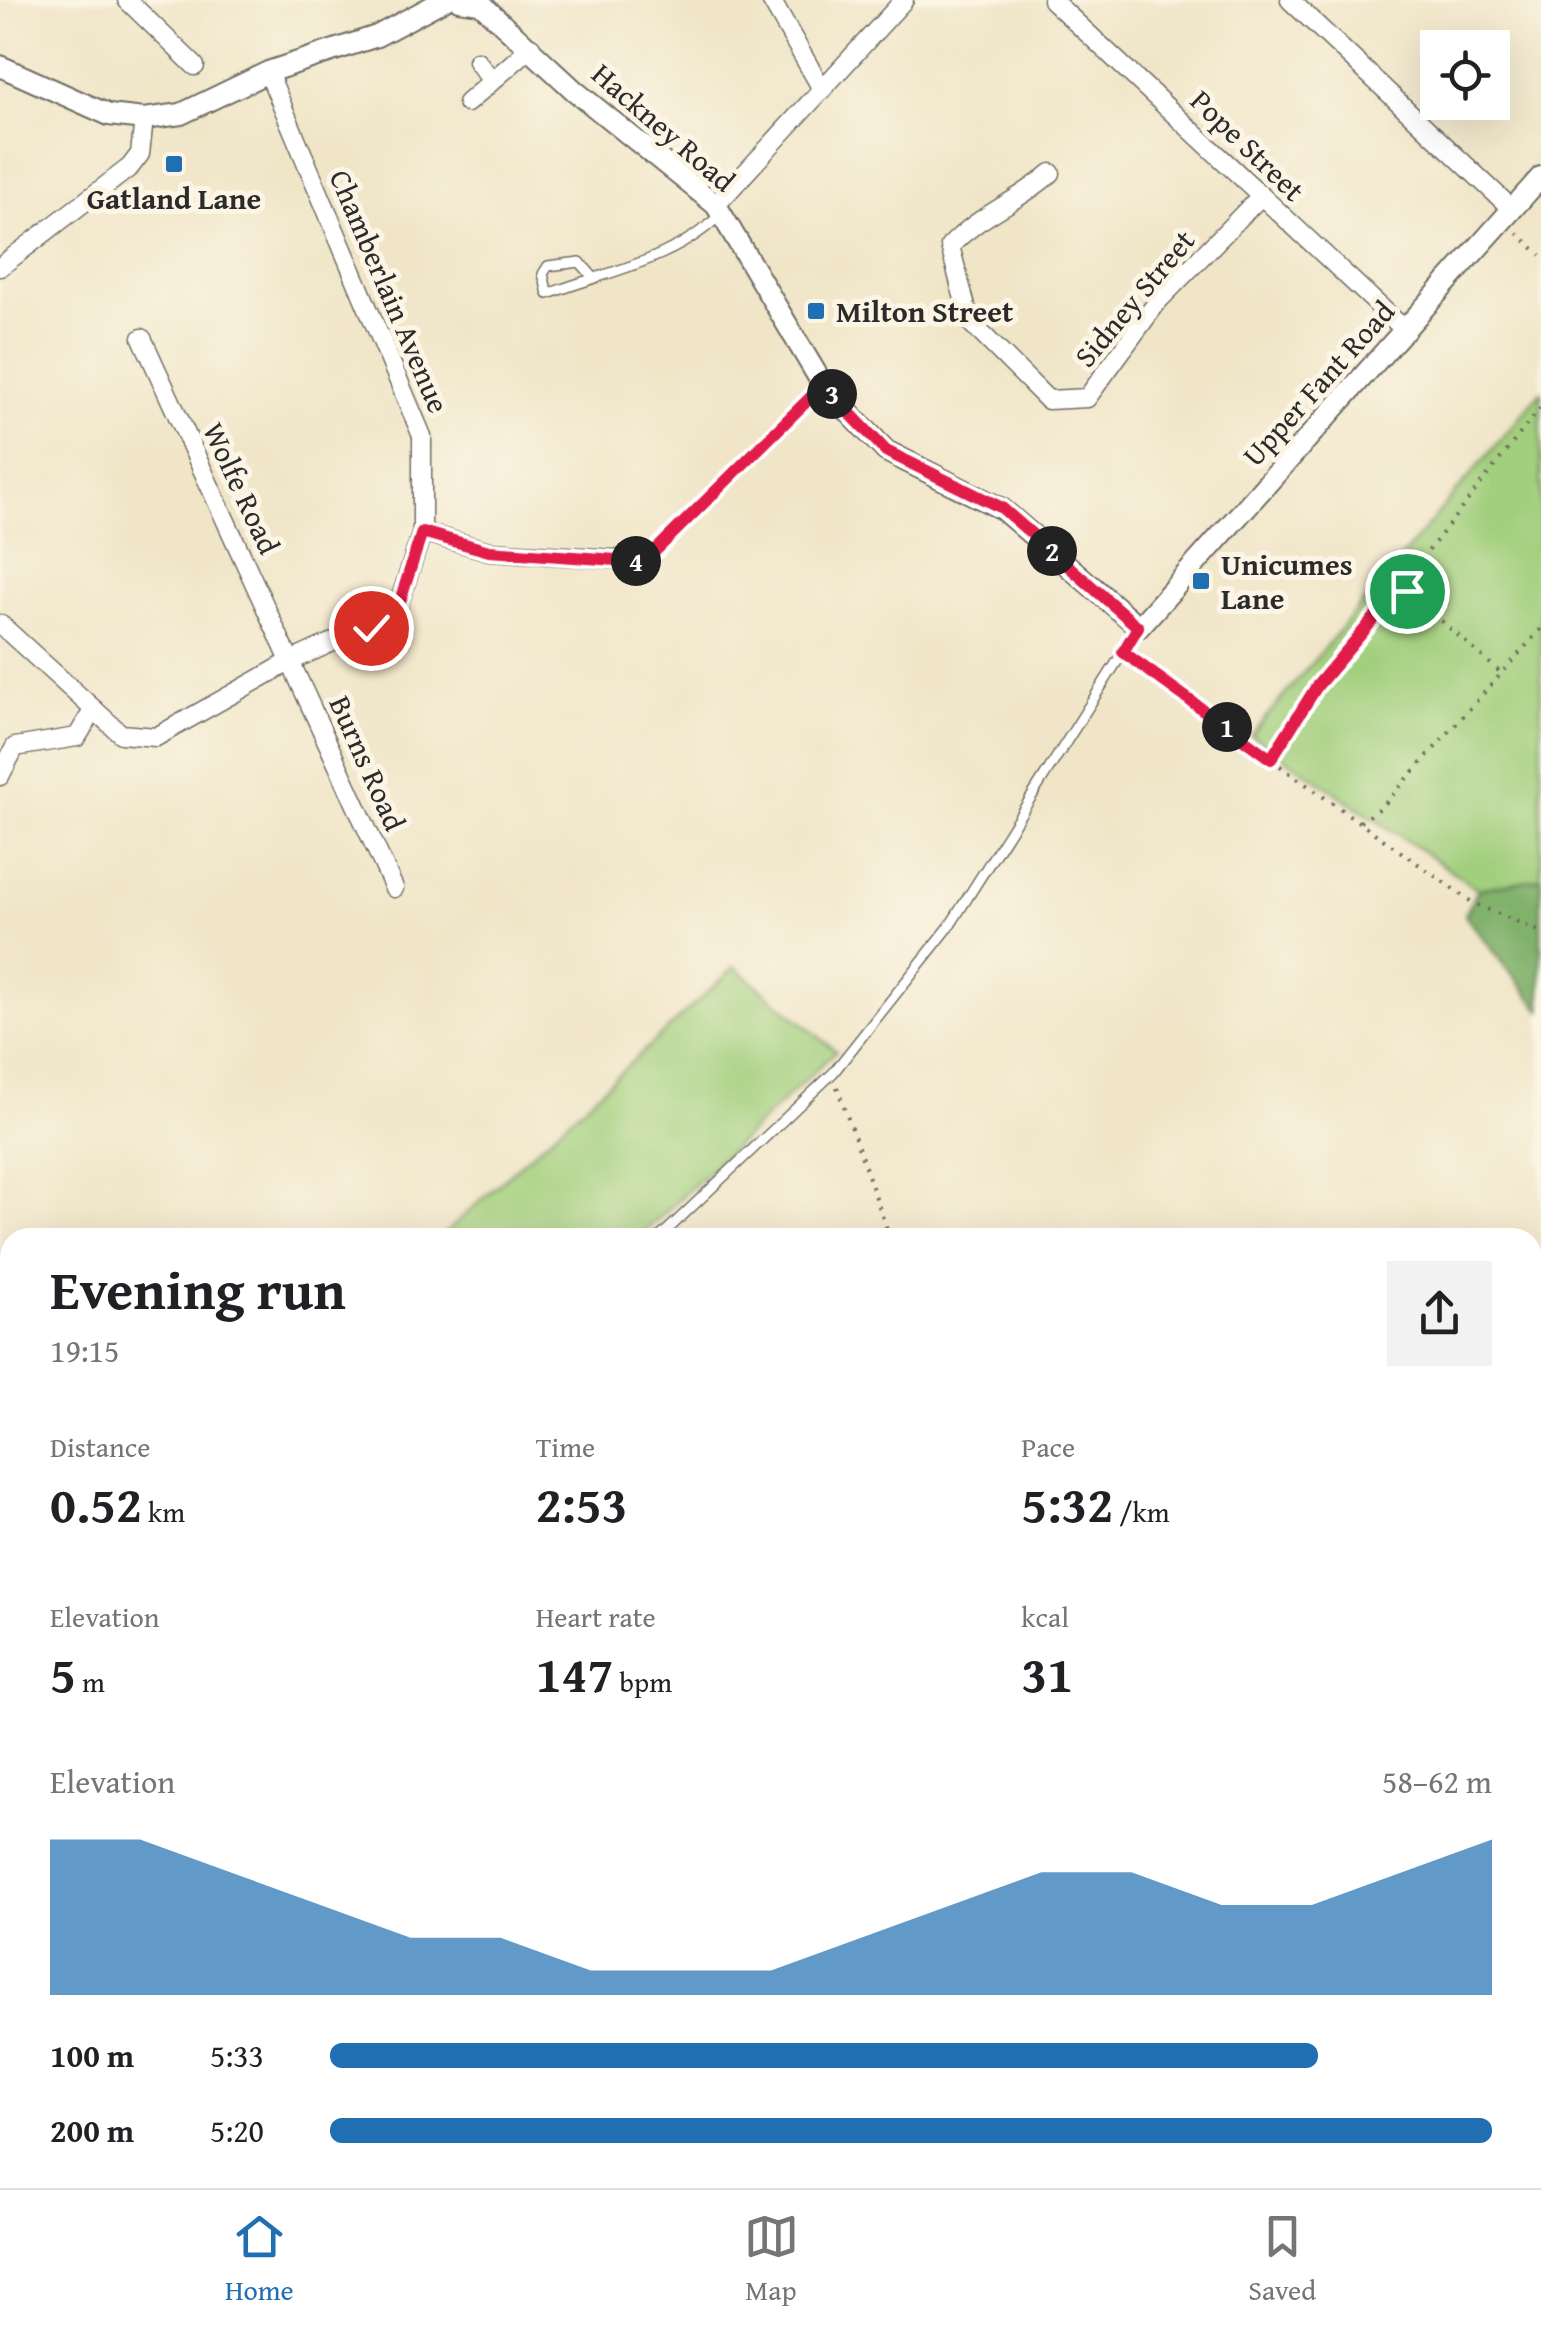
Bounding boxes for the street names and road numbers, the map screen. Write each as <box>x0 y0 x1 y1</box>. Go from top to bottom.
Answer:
street label: Hackney Road <box>583 52 745 202</box>
street label: Pope Street <box>1181 79 1315 211</box>
street label: Chamberlain Avenue <box>319 163 461 419</box>
street label: Sidney Street <box>1063 219 1205 376</box>
street label: Upper Fant Road <box>1232 290 1404 476</box>
street label: Wolfe Road <box>192 415 292 561</box>
street label: Burns Road <box>319 688 417 838</box>

